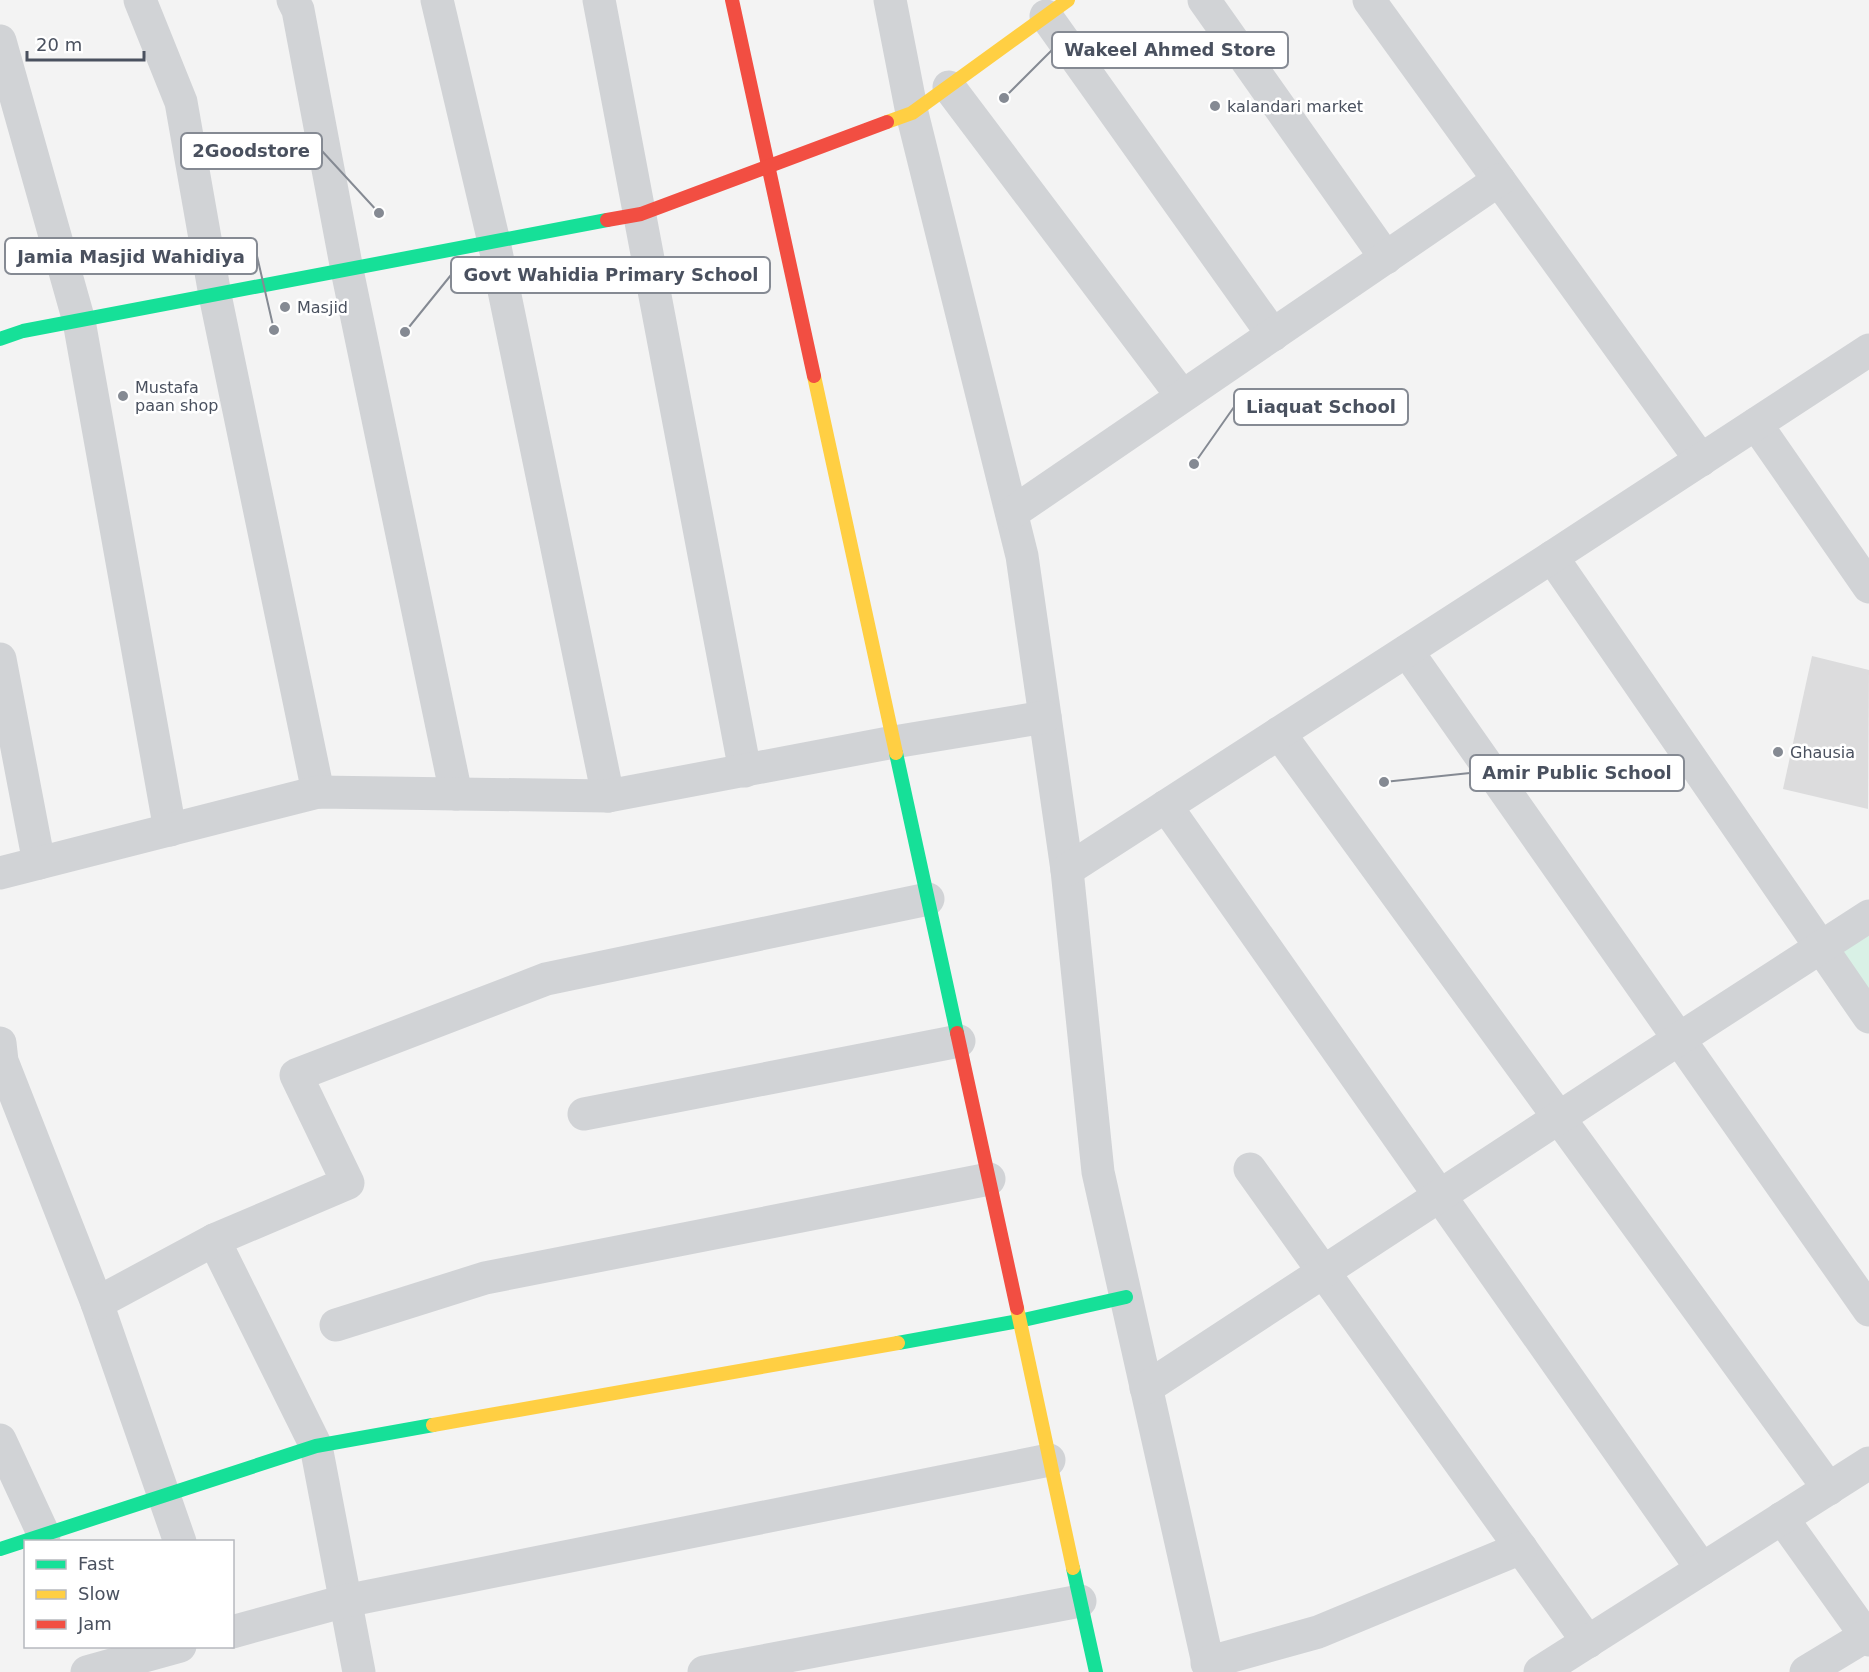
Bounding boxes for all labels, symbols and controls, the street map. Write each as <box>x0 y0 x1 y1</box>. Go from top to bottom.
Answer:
scale bar <box>27 24 144 62</box>
callout: Wakeel Ahmed Store <box>1052 32 1288 68</box>
text: 20 m <box>36 34 82 55</box>
text: Wakeel Ahmed Store <box>1064 39 1276 60</box>
place label: kalandari market <box>1227 97 1363 116</box>
marker: kalandari market <box>1208 99 1222 113</box>
callout: 2Goodstore <box>181 133 322 169</box>
text: 2Goodstore <box>192 140 310 161</box>
callout: Jamia Masjid Wahidiya <box>5 238 257 274</box>
text: Jamia Masjid Wahidiya <box>15 246 245 267</box>
callout: Govt Wahidia Primary School <box>451 257 770 293</box>
text: Govt Wahidia Primary School <box>464 264 758 285</box>
place label: Masjid <box>297 298 348 317</box>
marker: Masjid <box>278 300 292 314</box>
place label: Mustafa paan shop <box>135 378 218 415</box>
marker: Mustafa paan shop <box>116 389 130 403</box>
callout: Liaquat School <box>1234 389 1408 425</box>
text: Liaquat School <box>1246 396 1396 417</box>
place label: Ghausia <box>1790 743 1855 762</box>
marker: Ghausia <box>1771 745 1785 759</box>
callout: Amir Public School <box>1470 755 1684 791</box>
text: Amir Public School <box>1482 762 1672 783</box>
legend <box>24 1540 234 1648</box>
text: Fast <box>78 1553 114 1574</box>
text: Slow <box>78 1583 120 1604</box>
text: Jam <box>77 1613 112 1634</box>

